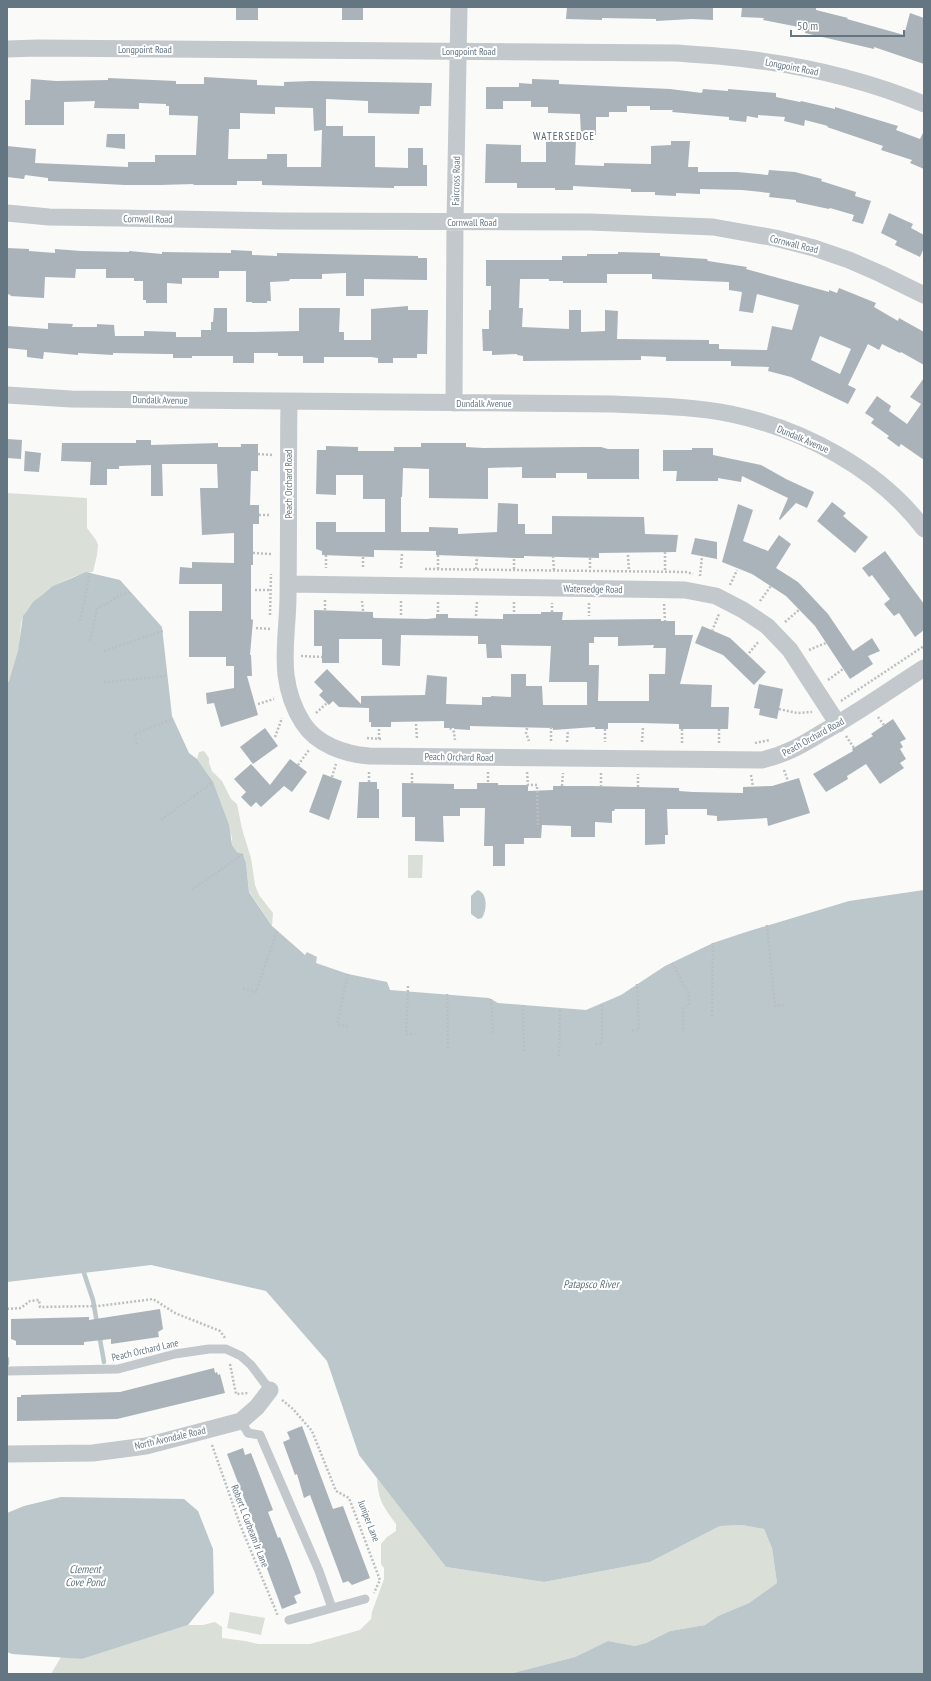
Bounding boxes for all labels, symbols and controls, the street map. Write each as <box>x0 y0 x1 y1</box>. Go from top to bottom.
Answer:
scale bar <box>791 12 904 38</box>
text: 50 m <box>797 18 818 33</box>
street label: Longpoint Road <box>118 43 172 56</box>
street label: Longpoint Road <box>442 45 496 58</box>
street label: Longpoint Road <box>764 55 820 79</box>
district label: WATERSEDGE <box>533 129 595 143</box>
street label: Faircross Road <box>449 156 463 206</box>
street label: Cornwall Road <box>123 212 173 226</box>
street label: Cornwall Road <box>447 216 497 229</box>
street label: Cornwall Road <box>768 232 820 256</box>
street label: Dundalk Avenue <box>132 393 188 407</box>
street label: Dundalk Avenue <box>456 397 512 410</box>
street label: Dundalk Avenue <box>775 422 831 456</box>
street label: Peach Orchard Road <box>282 450 295 518</box>
street label: Watersedge Road <box>563 582 623 596</box>
street label: Peach Orchard Road <box>780 715 846 759</box>
street label: Peach Orchard Road <box>424 750 494 764</box>
water label: Patapsco River <box>563 1277 621 1291</box>
street label: Peach Orchard Lane <box>110 1336 180 1364</box>
street label: North Avondale Road <box>133 1423 207 1453</box>
street label: Robert L Curbeam Jr Lane <box>228 1483 272 1569</box>
street label: Juniper Lane <box>355 1498 383 1543</box>
water label: Clement Cove Pond <box>65 1562 107 1589</box>

